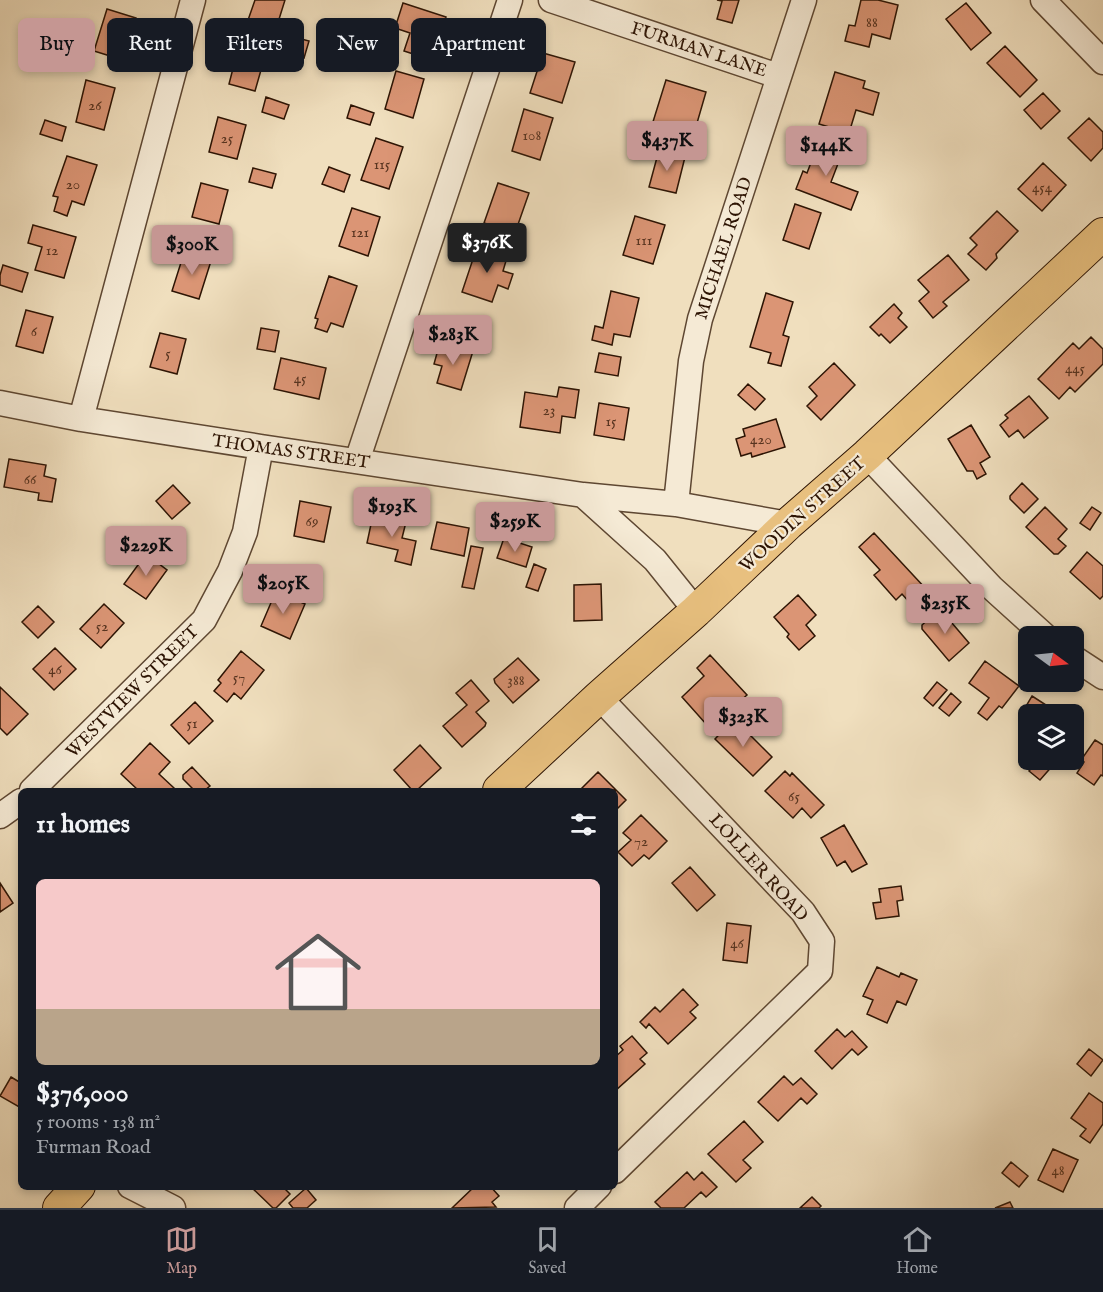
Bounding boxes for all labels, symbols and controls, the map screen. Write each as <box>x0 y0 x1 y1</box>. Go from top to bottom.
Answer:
house number: 88 <box>866 13 878 32</box>
chip: Buy <box>18 18 95 72</box>
chip: Rent <box>107 18 193 72</box>
chip: Filters <box>205 18 304 72</box>
chip: New <box>316 18 399 72</box>
chip: Apartment <box>411 18 546 72</box>
street label: FURMAN LANE <box>628 18 770 83</box>
house number: 26 <box>88 96 102 115</box>
pin: $437K <box>625 121 709 172</box>
house number: 108 <box>523 126 542 145</box>
pin: $144K <box>784 126 868 177</box>
text: $437K <box>641 128 693 153</box>
house number: 25 <box>221 129 234 148</box>
text: $144K <box>800 133 852 158</box>
house number: 115 <box>374 155 391 174</box>
street label: MICHAEL ROAD <box>691 174 758 323</box>
house number: 20 <box>66 175 80 194</box>
house number: 454 <box>1032 178 1053 197</box>
house number: 121 <box>351 223 369 242</box>
pin: $376K <box>445 223 529 274</box>
pin: $300K <box>150 225 234 276</box>
text: $376K <box>462 230 512 255</box>
house number: 111 <box>636 231 652 250</box>
text: $300K <box>166 232 218 257</box>
house number: 12 <box>46 241 58 260</box>
pin: $283K <box>411 315 495 366</box>
house number: 6 <box>31 322 38 341</box>
text: $283K <box>428 322 478 347</box>
house number: 5 <box>165 344 171 363</box>
house number: 445 <box>1065 359 1086 378</box>
house number: 45 <box>294 369 307 388</box>
house number: 23 <box>543 401 555 420</box>
house number: 15 <box>605 412 617 431</box>
street label: THOMAS STREET <box>210 430 371 475</box>
house number: 420 <box>750 430 772 449</box>
street label: WOODIN STREET <box>735 452 871 578</box>
house number: 66 <box>24 470 37 489</box>
pin: $193K <box>350 487 434 538</box>
text: $193K <box>367 494 417 519</box>
pin: $259K <box>473 502 557 553</box>
text: $259K <box>490 509 540 534</box>
house number: 69 <box>306 512 318 531</box>
pin: $229K <box>104 526 188 577</box>
text: $229K <box>119 533 173 558</box>
pin: $205K <box>241 564 325 615</box>
text: $205K <box>257 571 309 596</box>
pin: $235K <box>903 584 987 635</box>
text: $235K <box>920 591 970 616</box>
house number: 52 <box>96 617 108 636</box>
street label: WESTVIEW STREET <box>62 621 205 764</box>
north arrow <box>1018 626 1084 692</box>
map controls <box>1018 626 1084 770</box>
house number: 46 <box>48 660 63 679</box>
house number: 57 <box>233 668 245 687</box>
house number: 388 <box>507 671 525 690</box>
pin: $323K <box>701 697 785 748</box>
text: $323K <box>718 704 768 729</box>
button: layers <box>1018 704 1084 770</box>
house number: 51 <box>186 714 198 733</box>
house number: 65 <box>788 787 800 806</box>
text: 11 homes <box>36 808 130 841</box>
icon: filters <box>567 808 600 841</box>
street label: LOLLER ROAD <box>703 809 812 927</box>
house number: 72 <box>634 832 648 851</box>
icon: home <box>264 918 372 1026</box>
house number: 46 <box>730 934 745 953</box>
text: $376,000 <box>36 1077 128 1110</box>
text: 5 rooms · 138 m² <box>36 1110 160 1135</box>
text: Furman Road <box>36 1135 151 1160</box>
house number: 48 <box>1051 1161 1065 1180</box>
tab: Map <box>165 1223 198 1279</box>
tab: Saved <box>528 1223 566 1279</box>
tab: Home <box>896 1223 938 1279</box>

